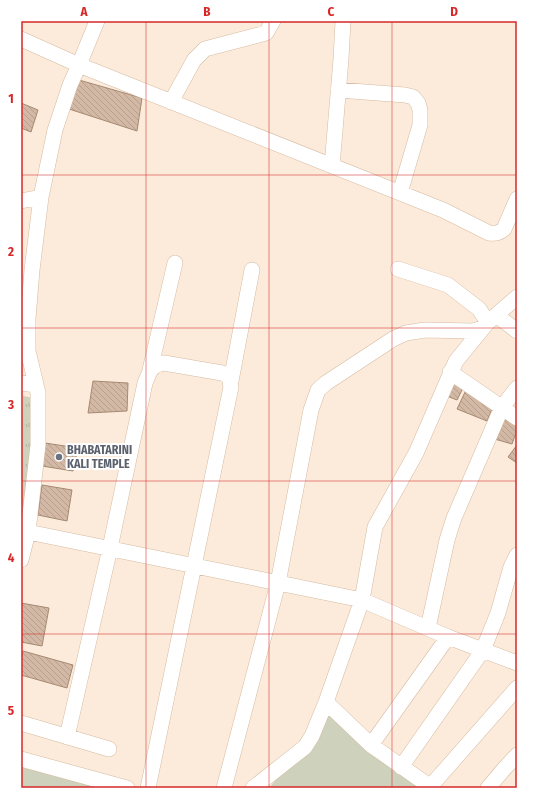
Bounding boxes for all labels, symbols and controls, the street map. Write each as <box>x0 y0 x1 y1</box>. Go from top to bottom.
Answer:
text: A <box>79 4 88 19</box>
text: B <box>203 4 211 19</box>
text: C <box>328 4 335 19</box>
text: D <box>450 4 458 19</box>
text: 1 <box>8 91 14 106</box>
text: 2 <box>7 244 14 259</box>
text: 3 <box>7 397 14 412</box>
place label: BHABATARINI KALI TEMPLE <box>67 443 132 471</box>
marker: BHABATARINI KALI TEMPLE <box>54 452 64 462</box>
text: 4 <box>8 550 15 565</box>
text: 5 <box>8 703 14 718</box>

